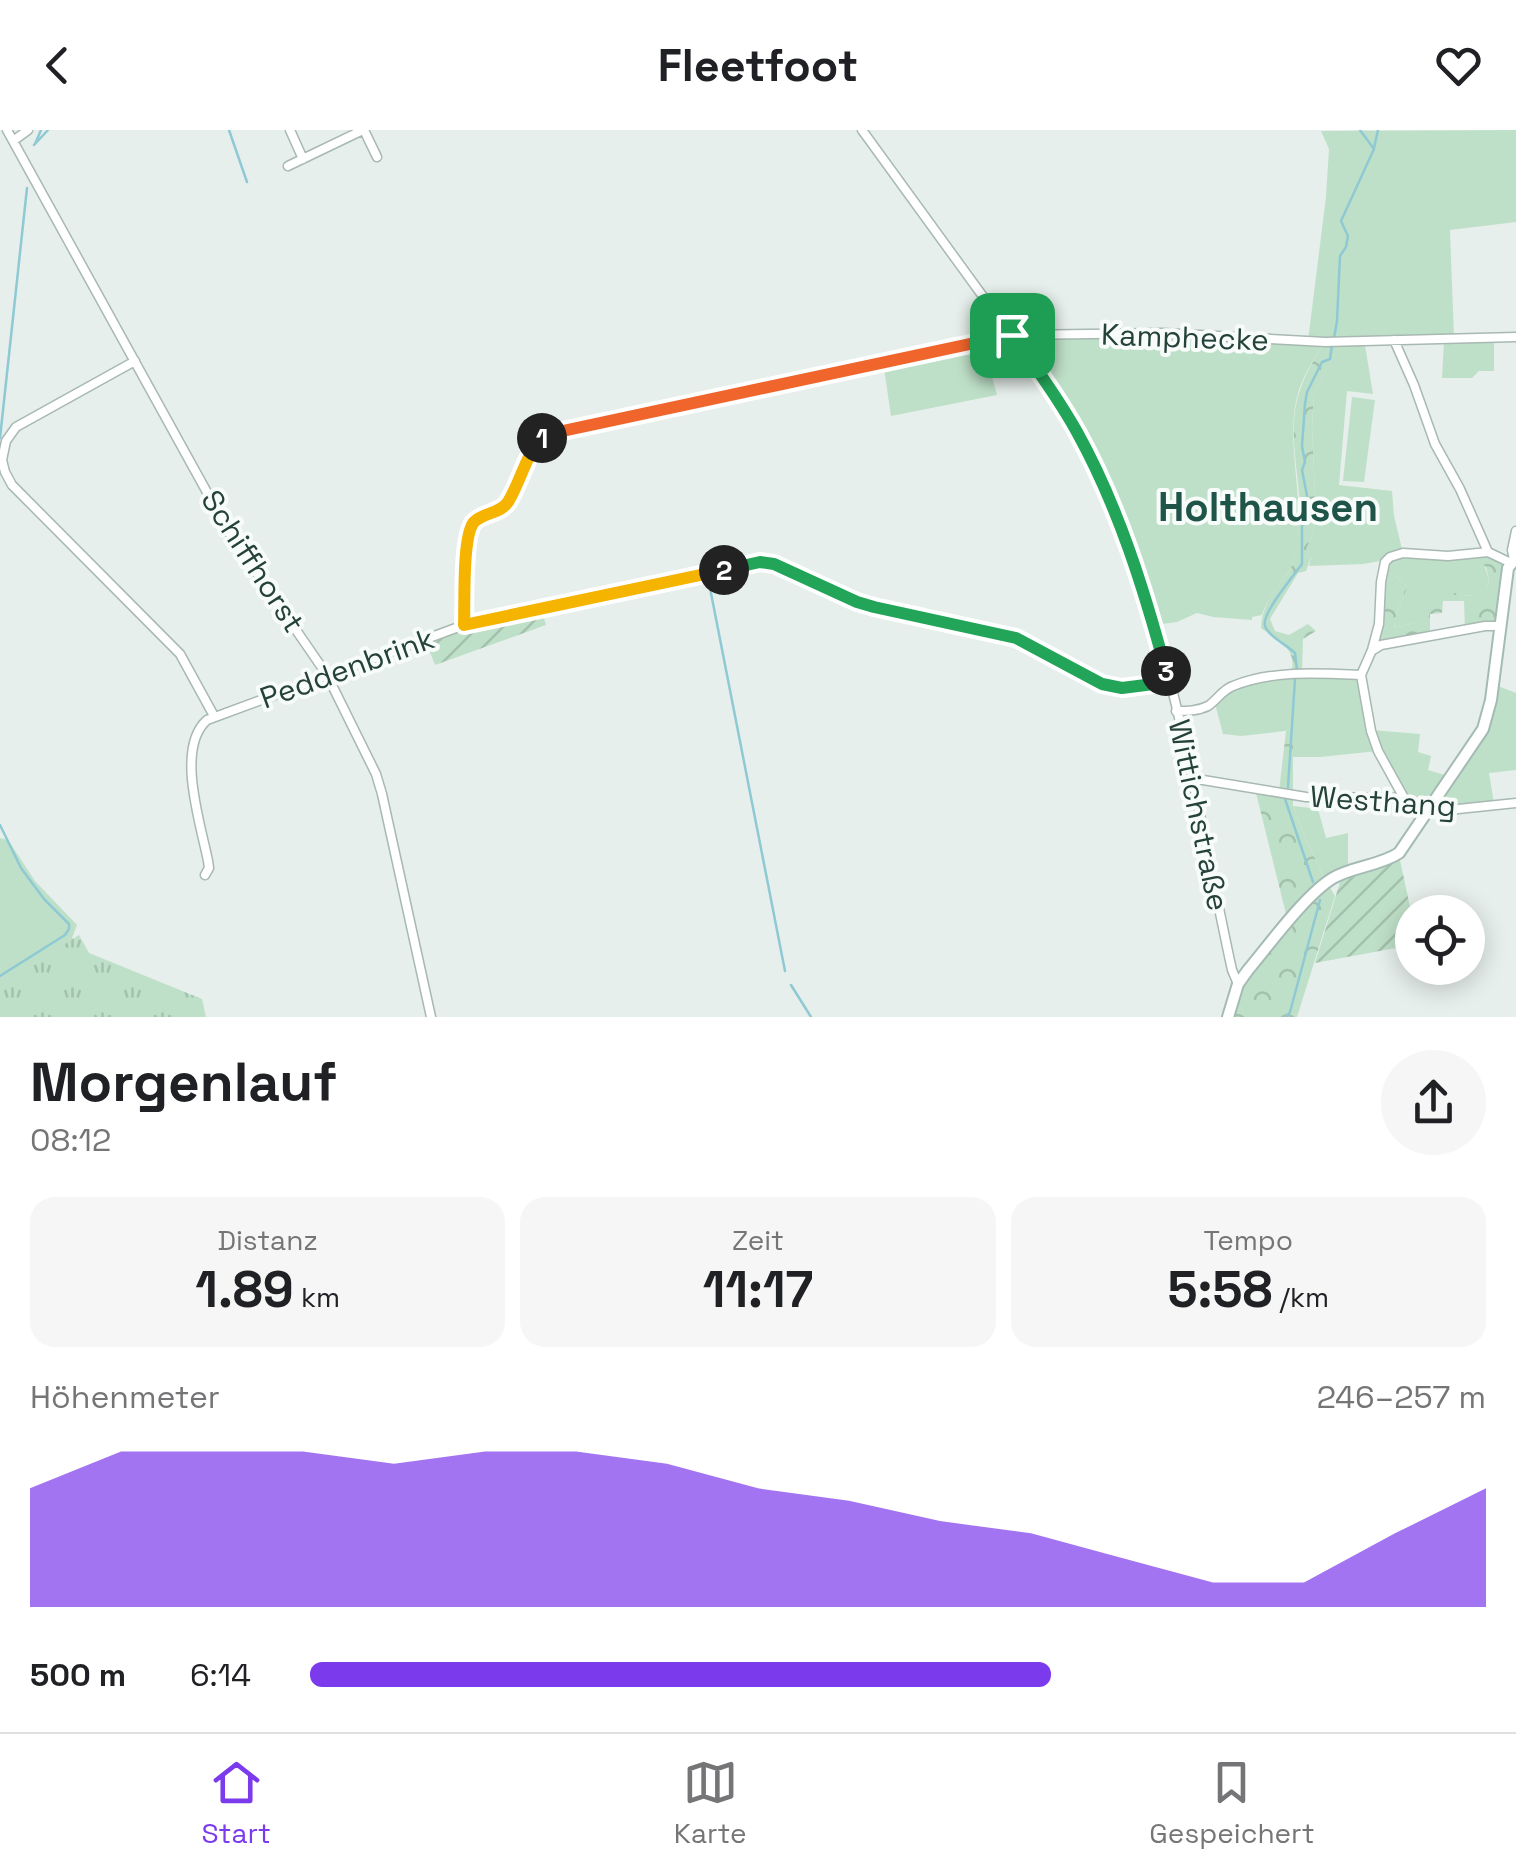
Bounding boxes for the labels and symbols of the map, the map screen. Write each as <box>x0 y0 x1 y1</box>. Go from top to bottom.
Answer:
pin <box>970 293 1055 378</box>
street label: Kamphecke <box>1100 315 1270 359</box>
pin: 1 <box>517 413 567 463</box>
street label: Schiffhorst <box>192 482 314 640</box>
district label: Holthausen <box>1158 482 1378 533</box>
pin: 2 <box>699 545 749 595</box>
street label: Peddenbrink <box>255 618 439 718</box>
pin: 3 <box>1141 646 1191 696</box>
street label: Wittichstraße <box>1160 716 1238 914</box>
street label: Westhang <box>1309 776 1457 826</box>

